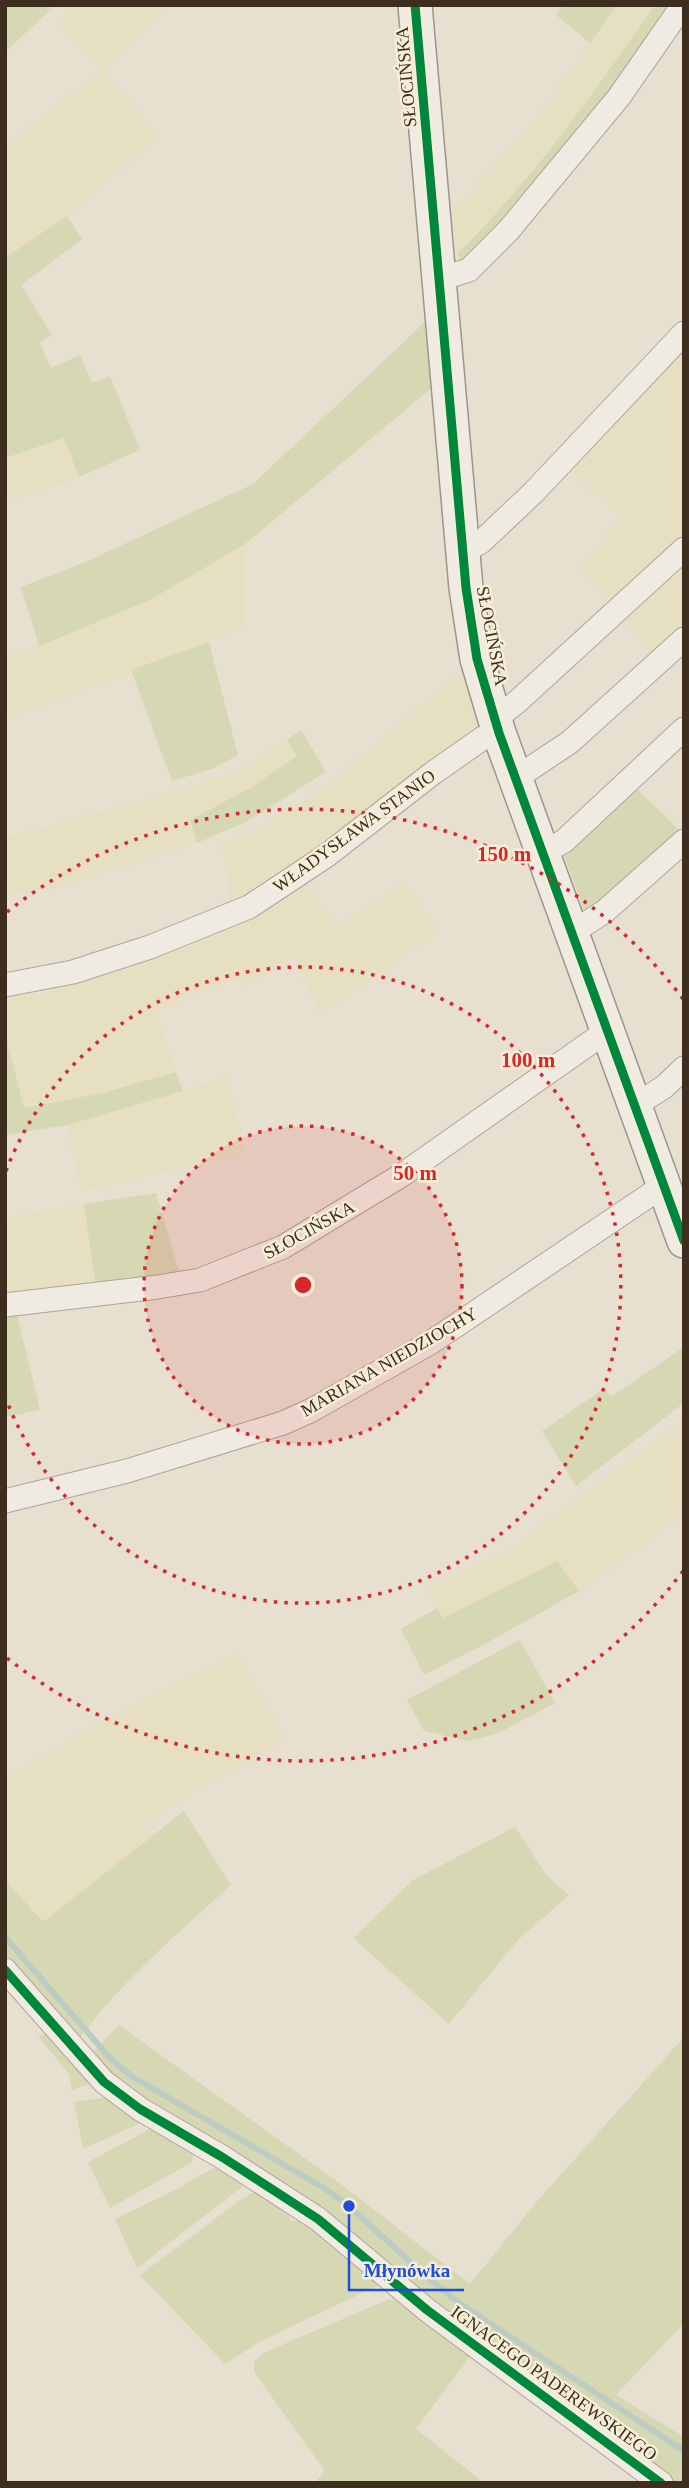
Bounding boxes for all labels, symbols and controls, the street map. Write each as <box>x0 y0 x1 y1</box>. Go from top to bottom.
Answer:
street label: SŁOCIŃSKA <box>391 26 420 128</box>
street label: SŁOCIŃSKA <box>473 584 512 687</box>
street label: WŁADYSŁAWA STANIO <box>269 765 439 897</box>
text: 150 m <box>477 842 532 866</box>
text: 100 m <box>501 1048 556 1072</box>
text: 50 m <box>393 1161 437 1185</box>
street label: SŁOCIŃSKA <box>259 1196 358 1263</box>
centre of rings <box>291 1273 315 1297</box>
street label: MARIANA NIEDZIOCHY <box>297 1303 481 1421</box>
callout: Młynówka <box>349 2250 464 2290</box>
text: Młynówka <box>364 2260 451 2281</box>
street label: IGNACEGO PADEREWSKIEGO <box>447 2301 661 2465</box>

